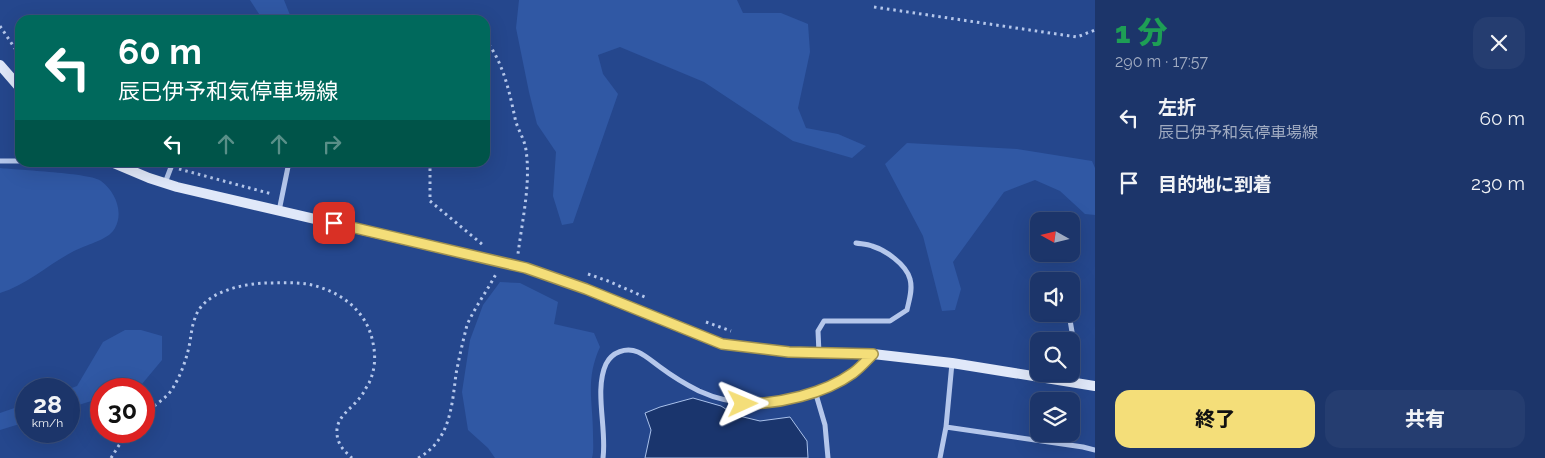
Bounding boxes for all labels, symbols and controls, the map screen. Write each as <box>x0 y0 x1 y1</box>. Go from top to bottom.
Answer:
text: 1 分 <box>1115 15 1168 50</box>
button: close <box>1473 17 1525 69</box>
text: 60 m <box>118 31 202 72</box>
icon: left <box>35 35 100 100</box>
text: 290 m · 17:57 <box>1115 52 1208 71</box>
text: 辰巳伊予和気停車場線 <box>118 78 338 104</box>
text: 左折 <box>1158 96 1196 118</box>
icon: left <box>1115 104 1143 132</box>
text: 60 m <box>1480 107 1525 129</box>
text: 辰巳伊予和気停車場線 <box>1158 123 1318 142</box>
icon: left <box>159 130 187 158</box>
icon: ahead <box>212 130 240 158</box>
icon: ahead <box>265 130 293 158</box>
icon: right <box>318 130 346 158</box>
icon: arrive <box>1115 169 1143 197</box>
text: 230 m <box>1471 172 1525 194</box>
text: 目的地に到着 <box>1158 173 1272 195</box>
pin <box>313 202 355 244</box>
icon: arrive <box>320 209 348 237</box>
north arrow <box>1030 212 1080 262</box>
map controls <box>1030 212 1080 442</box>
button: sound <box>1030 272 1080 322</box>
button: search <box>1030 332 1080 382</box>
position arrow <box>716 377 768 429</box>
speed limit sign: 30 <box>90 378 155 443</box>
text: 28 <box>33 389 62 419</box>
button: 終了 <box>1115 390 1315 448</box>
button: 共有 <box>1325 390 1525 448</box>
button: layers <box>1030 392 1080 442</box>
text: km/h <box>32 416 63 430</box>

